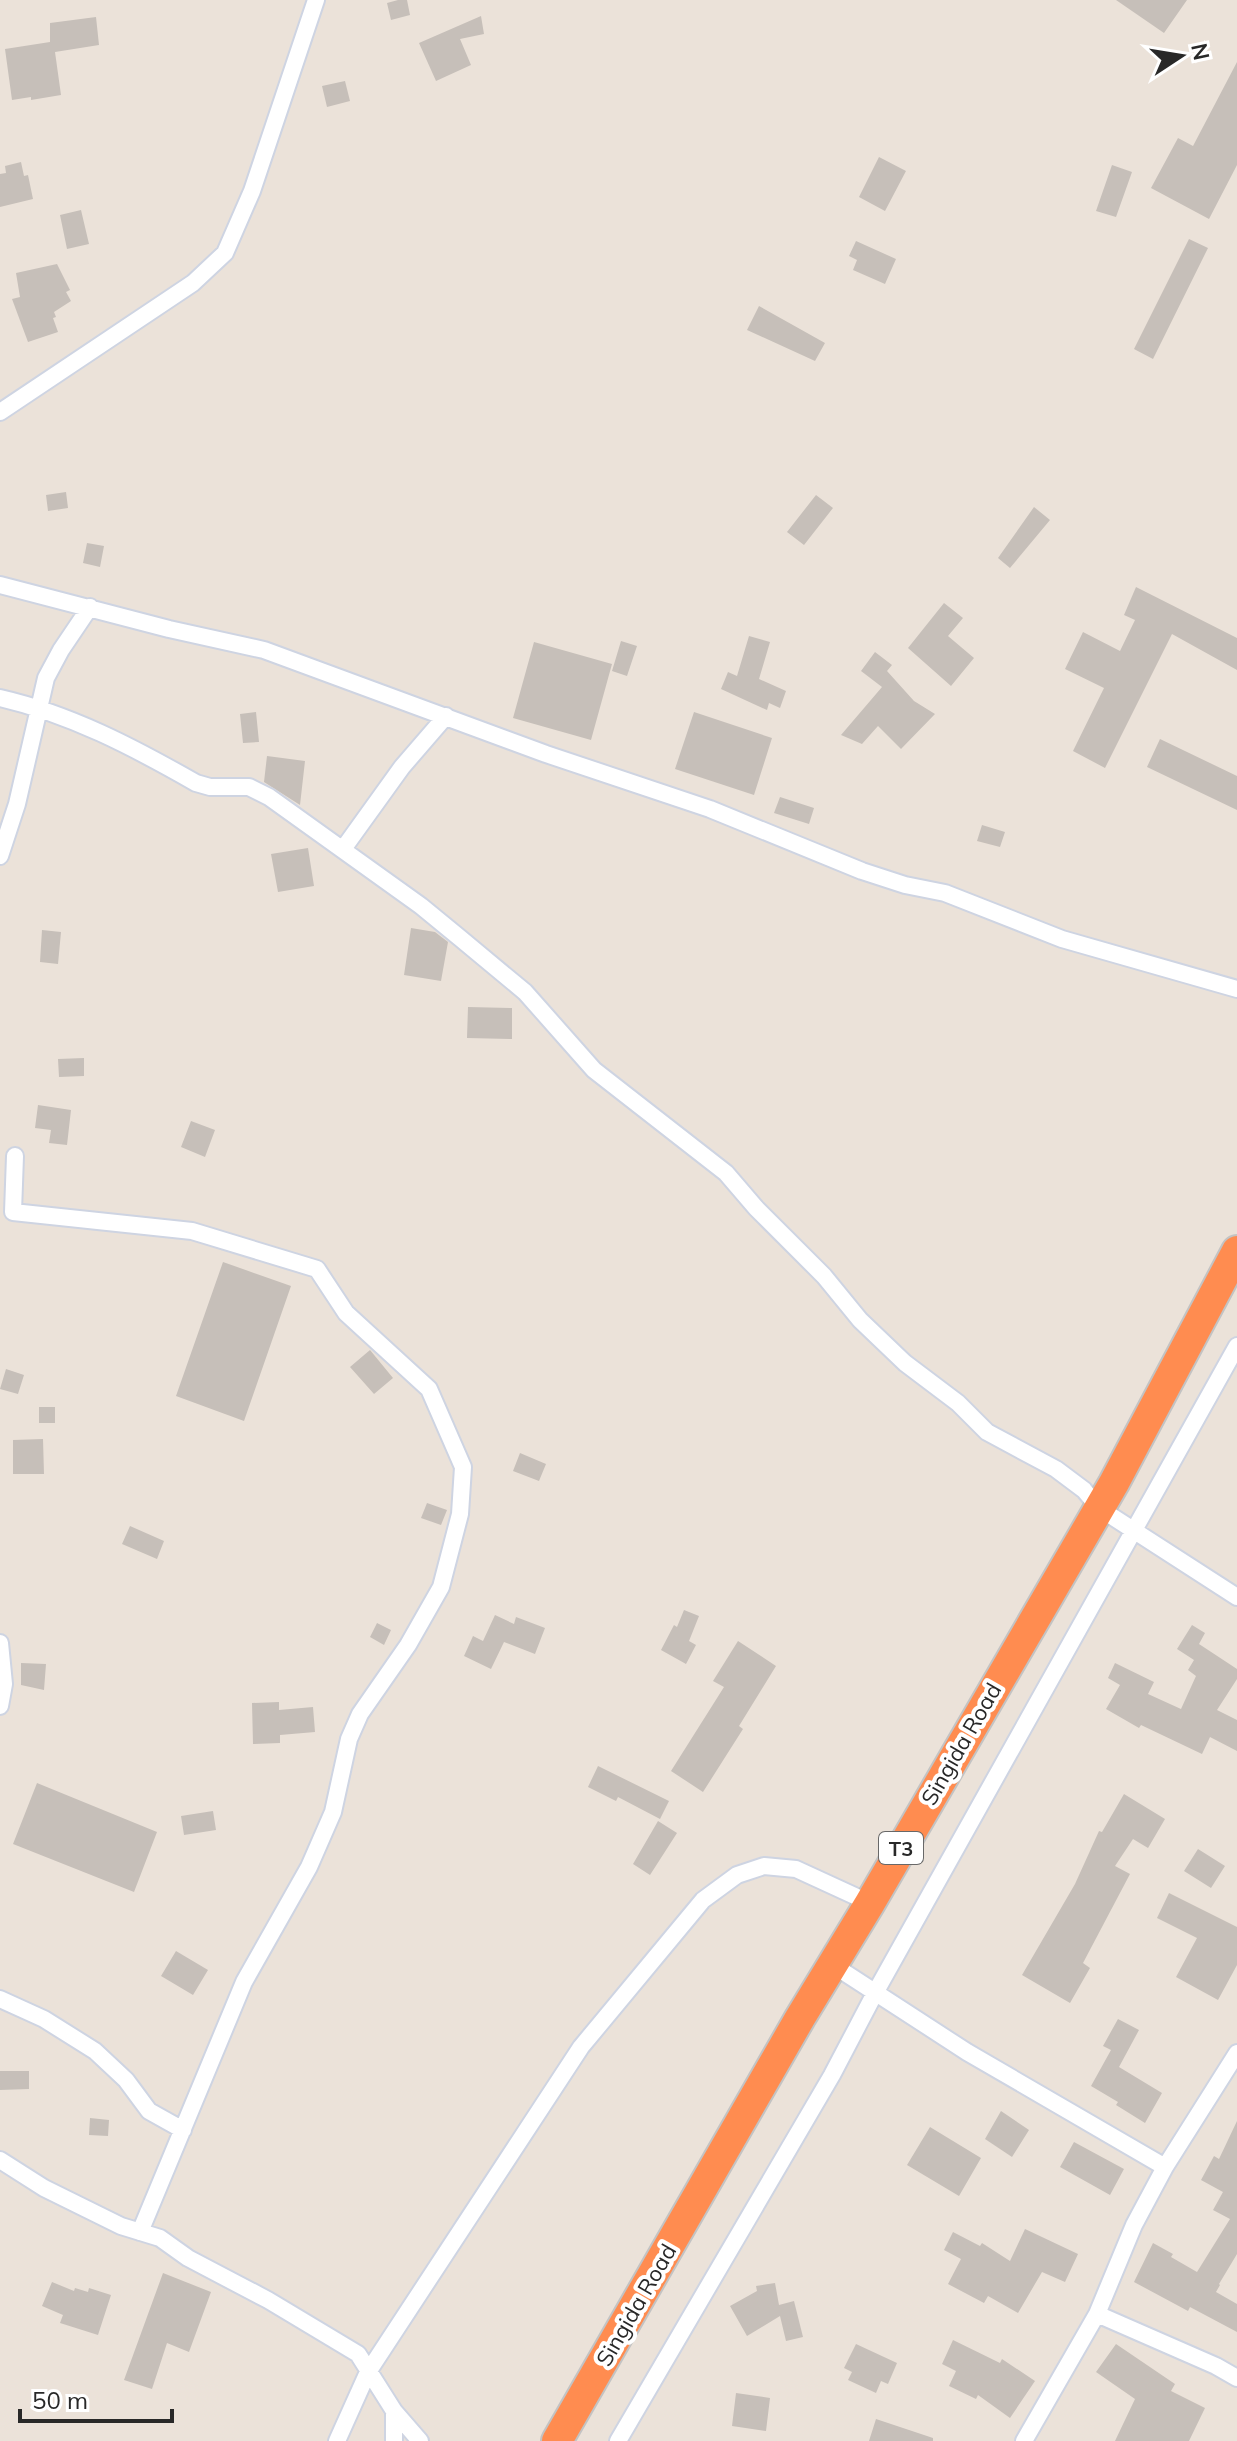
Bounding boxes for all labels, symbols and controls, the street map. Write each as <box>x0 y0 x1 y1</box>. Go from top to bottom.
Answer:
north arrow <box>1141 16 1221 96</box>
text: N <box>1185 41 1216 63</box>
street label: Singida Road <box>915 1678 1007 1810</box>
road number: T3 <box>879 1832 923 1864</box>
street label: Singida Road <box>590 2239 682 2371</box>
scale bar <box>20 2373 172 2423</box>
text: 50 m <box>32 2385 88 2415</box>

